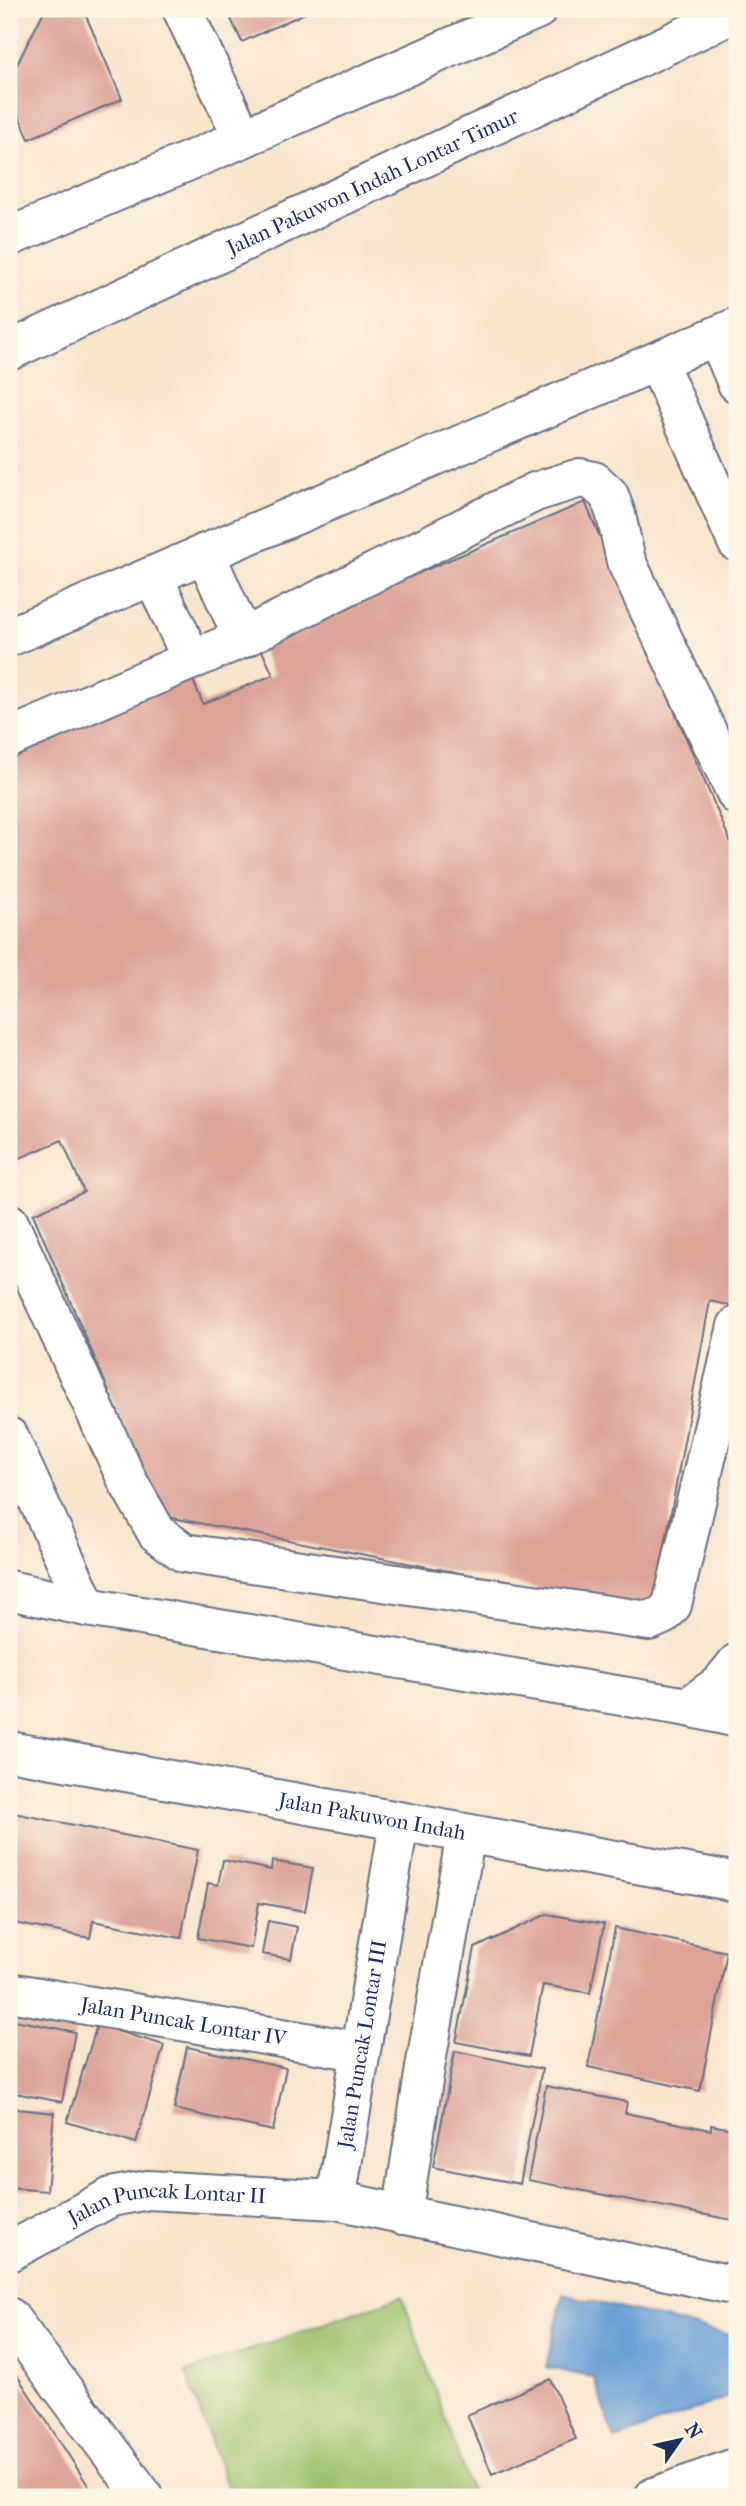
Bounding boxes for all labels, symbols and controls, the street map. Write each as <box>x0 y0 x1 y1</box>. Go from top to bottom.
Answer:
street label: Jalan Pakuwon Indah Lontar Timur <box>221 104 522 261</box>
street label: Jalan Pakuwon Indah <box>275 1787 468 1845</box>
street label: Jalan Puncak Lontar III <box>332 1938 391 2152</box>
street label: Jalan Puncak Lontar IV <box>77 1992 290 2051</box>
street label: Jalan Puncak Lontar II <box>62 2178 266 2231</box>
north arrow <box>644 2404 714 2474</box>
text: N <box>680 2419 707 2444</box>

